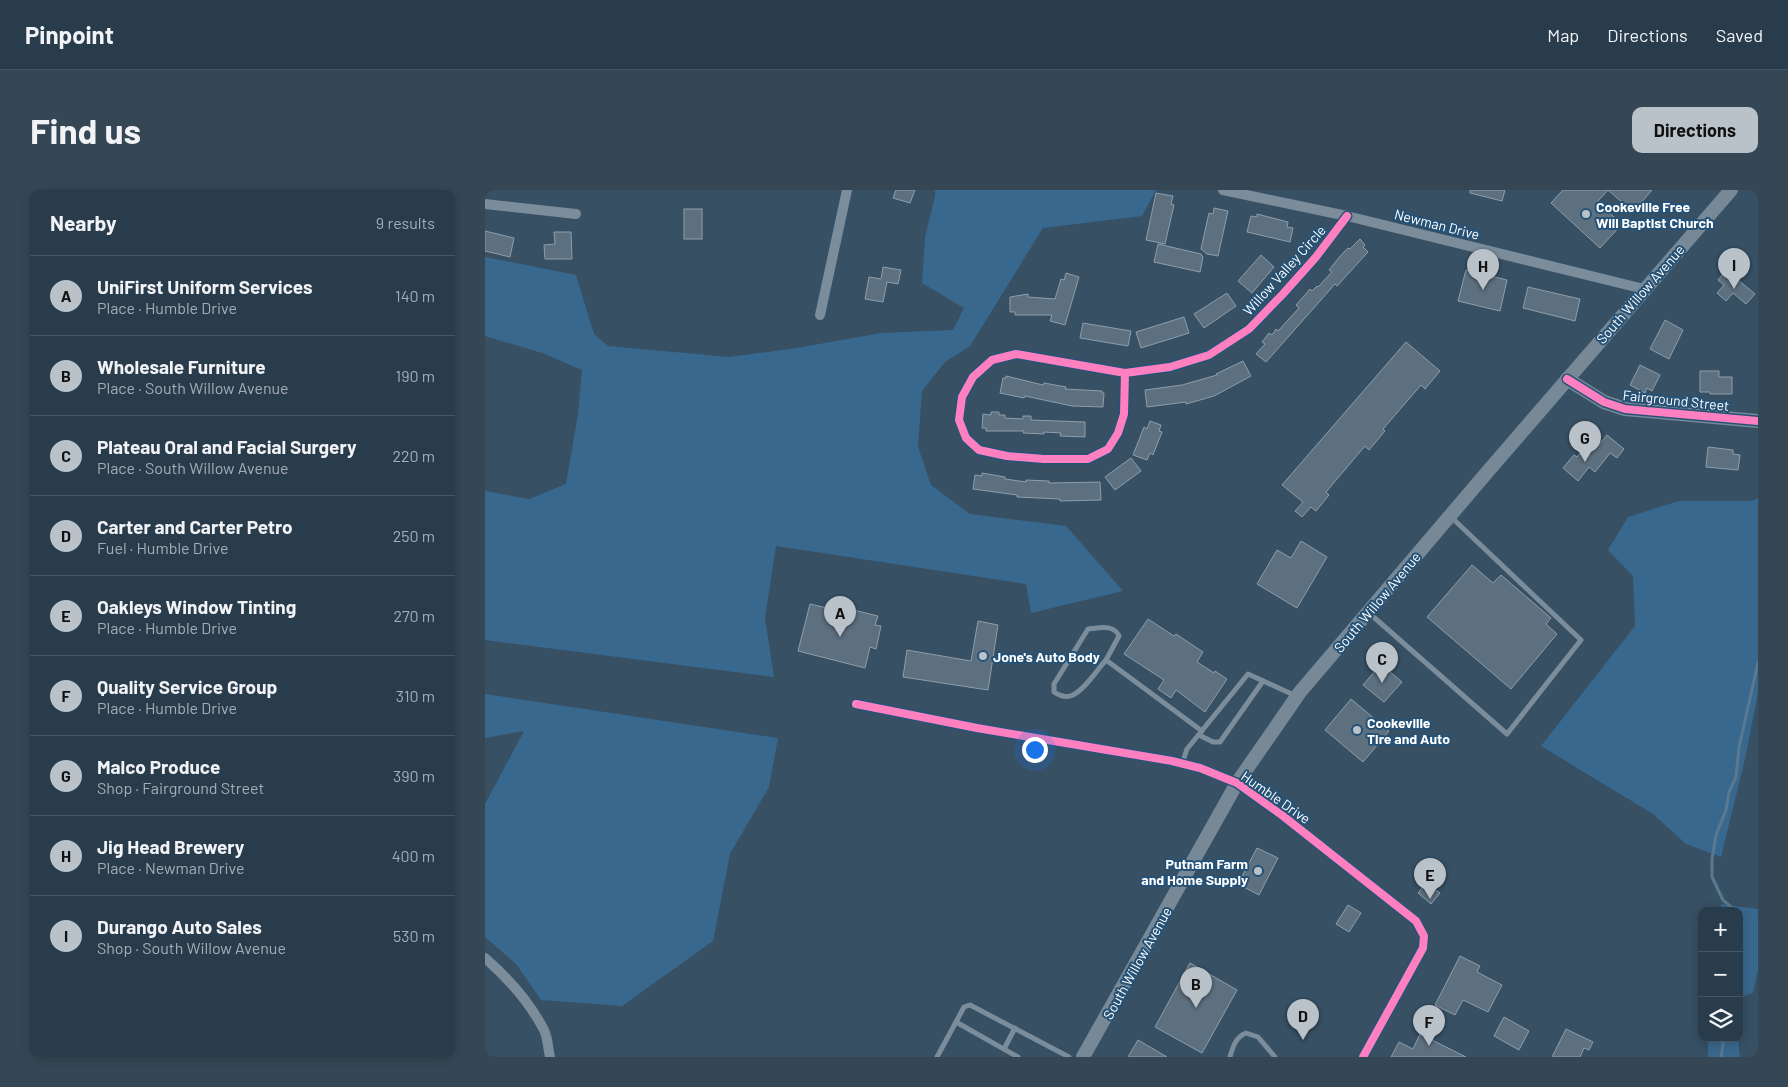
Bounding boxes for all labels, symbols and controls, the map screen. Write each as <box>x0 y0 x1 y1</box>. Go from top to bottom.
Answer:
text: Pinpoint <box>25 20 114 49</box>
text: Map <box>1547 24 1579 46</box>
text: Directions <box>1607 24 1688 46</box>
text: Saved <box>1716 24 1763 46</box>
button: Directions <box>1632 107 1758 153</box>
text: Find us <box>30 109 141 151</box>
place label: Cookeville Free Will Baptist Church <box>1596 198 1714 231</box>
street label: Newman Drive <box>1393 205 1481 243</box>
marker: Cookeville Free Will Baptist Church <box>1580 208 1592 220</box>
text: Nearby <box>50 210 116 235</box>
text: 9 results <box>376 213 435 232</box>
street label: Willow Valley Circle <box>1239 221 1329 319</box>
street label: South Willow Avenue <box>1592 241 1688 347</box>
pin: I <box>1718 248 1750 289</box>
pin: H <box>1467 249 1499 290</box>
text: UniFirst Uniform Services <box>97 275 313 298</box>
text: A <box>61 286 71 305</box>
text: 140 m <box>395 286 435 305</box>
text: Place · Humble Drive <box>97 298 237 317</box>
text: Wholesale Furniture <box>97 355 266 378</box>
text: B <box>61 366 71 385</box>
text: 190 m <box>396 366 435 385</box>
text: Place · South Willow Avenue <box>97 378 289 397</box>
street label: Fairground Street <box>1622 386 1730 414</box>
pin: G <box>1569 421 1601 462</box>
text: Plateau Oral and Facial Surgery <box>97 435 356 458</box>
text: C <box>61 446 71 465</box>
text: 220 m <box>392 446 435 465</box>
text: Place · South Willow Avenue <box>97 458 289 477</box>
text: Carter and Carter Petro <box>97 515 293 538</box>
text: D <box>61 526 71 545</box>
text: 250 m <box>393 526 435 545</box>
text: Fuel · Humble Drive <box>97 538 228 557</box>
street label: South Willow Avenue <box>1330 548 1424 656</box>
text: Oakleys Window Tinting <box>97 595 296 618</box>
pin: A <box>824 596 856 637</box>
text: E <box>61 606 71 625</box>
text: 270 m <box>393 606 435 625</box>
text: Place · Humble Drive <box>97 618 237 637</box>
pin: C <box>1366 642 1398 683</box>
place label: Jone's Auto Body <box>993 648 1100 665</box>
marker: Jone's Auto Body <box>977 650 989 662</box>
text: Quality Service Group <box>97 675 277 698</box>
text: F <box>62 686 70 705</box>
text: 310 m <box>396 686 435 705</box>
text: Place · Humble Drive <box>97 698 237 717</box>
place label: Cookeville Tire and Auto <box>1367 714 1450 747</box>
marker: Cookeville Tire and Auto <box>1351 724 1363 736</box>
your location <box>1022 737 1048 763</box>
text: Malco Produce <box>97 755 220 778</box>
text: G <box>61 766 71 785</box>
text: 390 m <box>393 766 435 785</box>
street label: Humble Drive <box>1238 767 1314 827</box>
text: Shop · Fairground Street <box>97 778 264 797</box>
text: Jig Head Brewery <box>97 835 244 858</box>
text: H <box>61 846 71 865</box>
text: 400 m <box>392 846 435 865</box>
place label: Putnam Farm and Home Supply <box>1141 855 1248 888</box>
text: Place · Newman Drive <box>97 858 244 877</box>
pin: E <box>1414 858 1446 899</box>
marker: Putnam Farm and Home Supply <box>1252 865 1264 877</box>
street label: South Willow Avenue <box>1099 904 1175 1022</box>
map controls <box>1698 907 1743 1042</box>
button: + <box>1698 907 1743 952</box>
text: Durango Auto Sales <box>97 915 262 938</box>
text: I <box>64 926 68 945</box>
text: 530 m <box>393 926 435 945</box>
text: Shop · South Willow Avenue <box>97 938 286 957</box>
button: − <box>1698 952 1743 997</box>
pin: B <box>1180 967 1212 1008</box>
button: layers <box>1698 997 1743 1042</box>
pin: D <box>1287 999 1319 1040</box>
pin: F <box>1413 1005 1445 1046</box>

